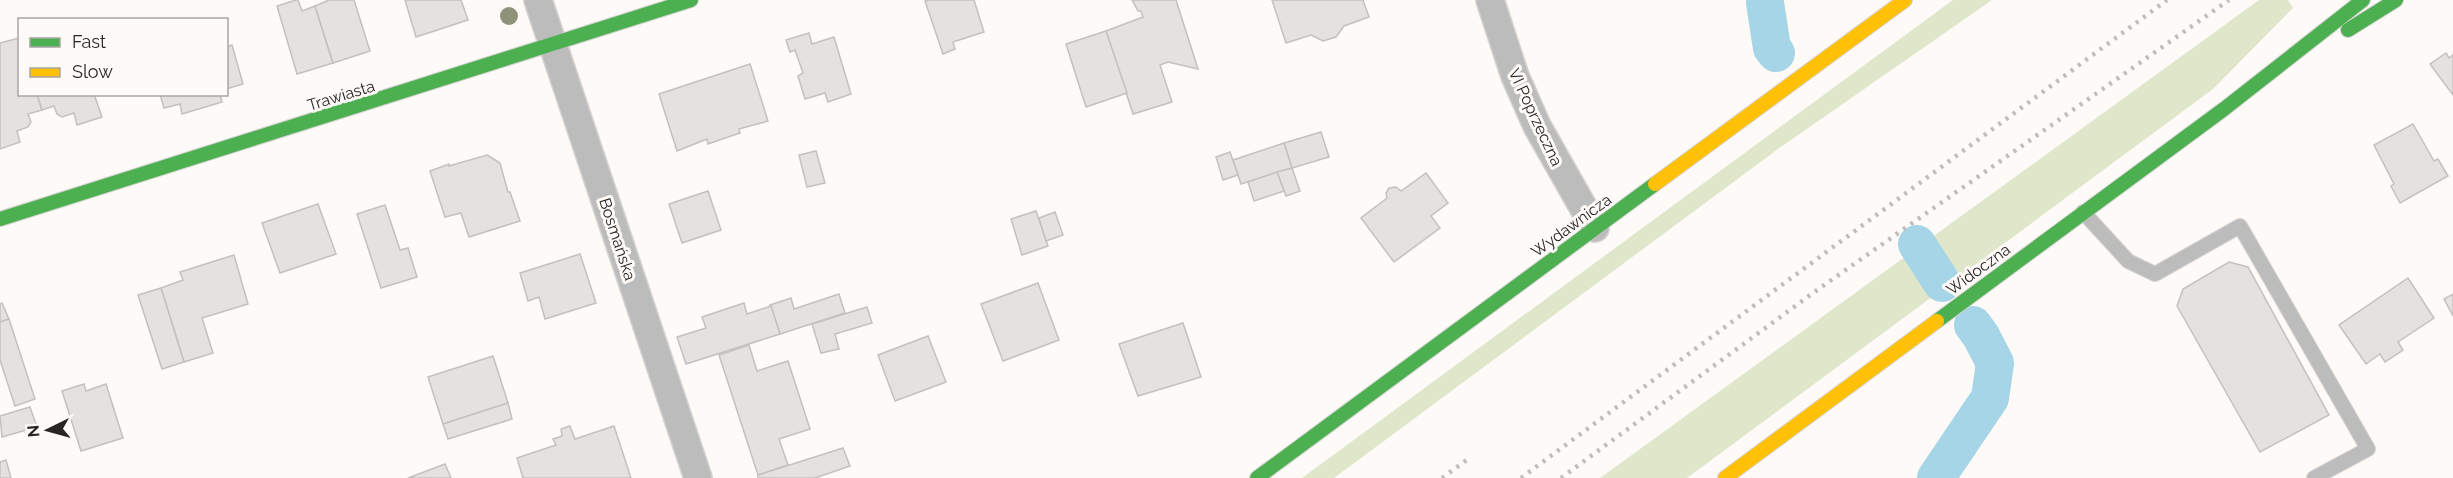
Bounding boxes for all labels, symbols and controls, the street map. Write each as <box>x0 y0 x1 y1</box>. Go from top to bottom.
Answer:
legend <box>18 18 228 96</box>
text: Fast <box>72 31 106 52</box>
text: Slow <box>72 61 113 82</box>
street label: VI Poprzeczna <box>1505 65 1566 169</box>
street label: Trawiasta <box>305 76 377 115</box>
street label: Wydawnicza <box>1527 190 1615 261</box>
street label: Bosmańska <box>595 196 640 283</box>
street label: Widoczna <box>1943 240 2014 299</box>
north arrow <box>18 400 78 460</box>
text: N <box>24 424 44 438</box>

